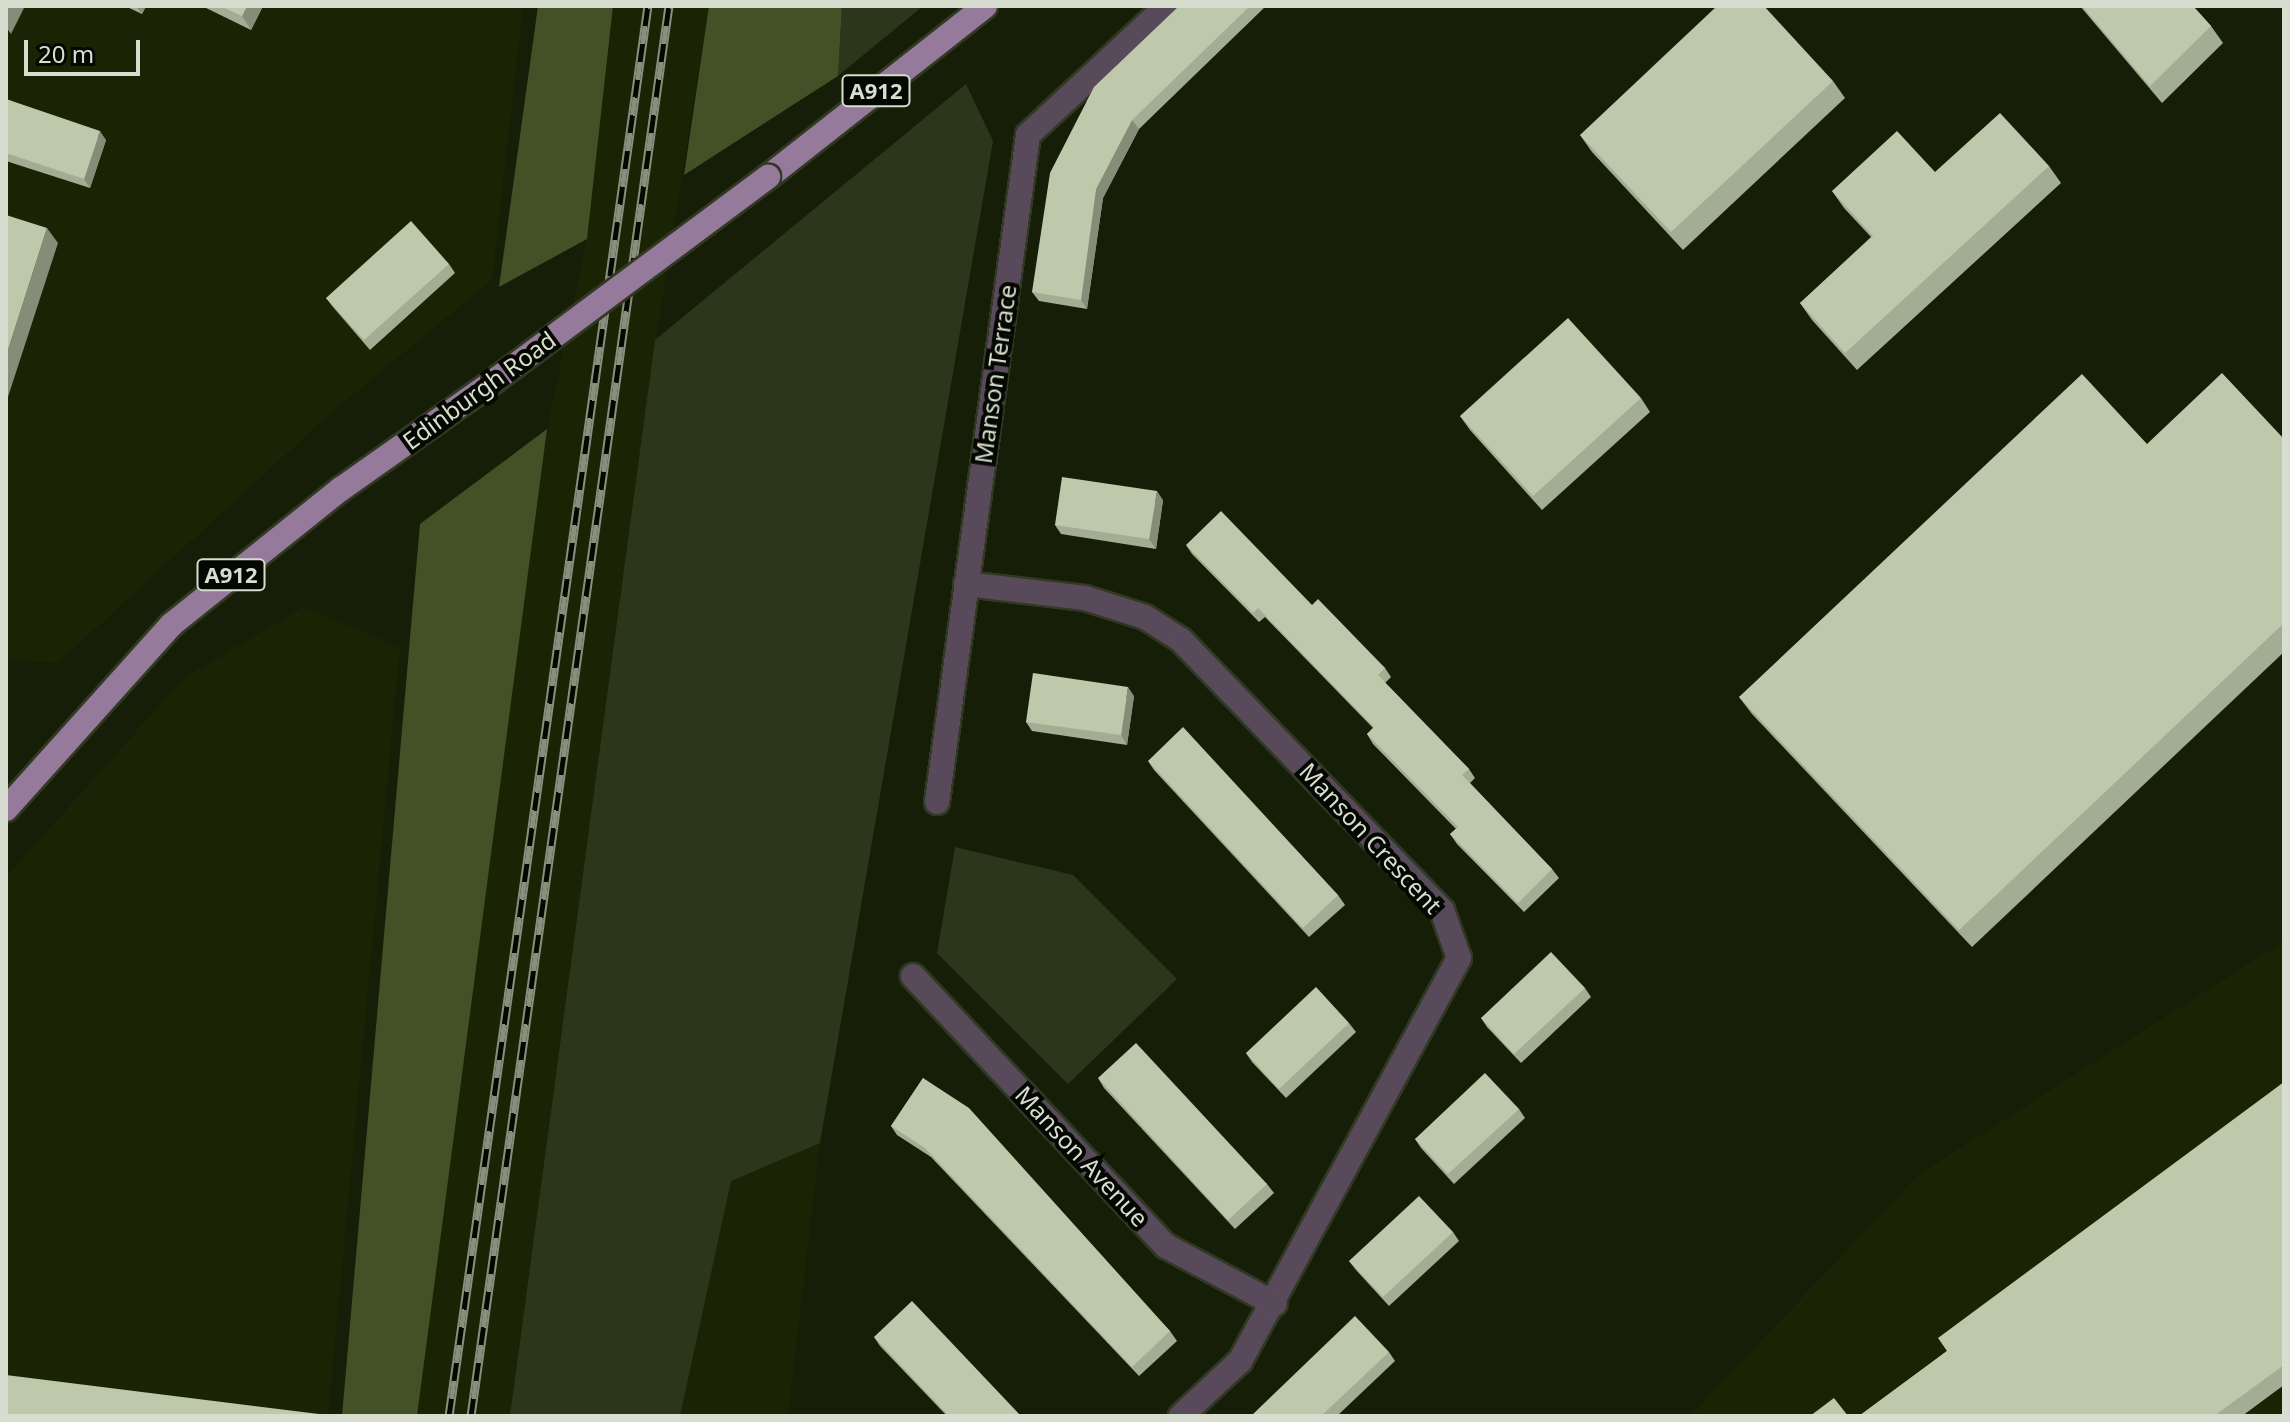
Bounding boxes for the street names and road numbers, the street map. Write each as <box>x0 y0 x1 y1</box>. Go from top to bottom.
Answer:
road number: A912 <box>840 73 912 109</box>
street label: Manson Terrace <box>968 283 1022 465</box>
street label: Edinburgh Road <box>397 325 561 455</box>
road number: A912 <box>195 557 267 593</box>
street label: Manson Crescent <box>1294 757 1448 919</box>
street label: Manson Avenue <box>1010 1080 1154 1232</box>

